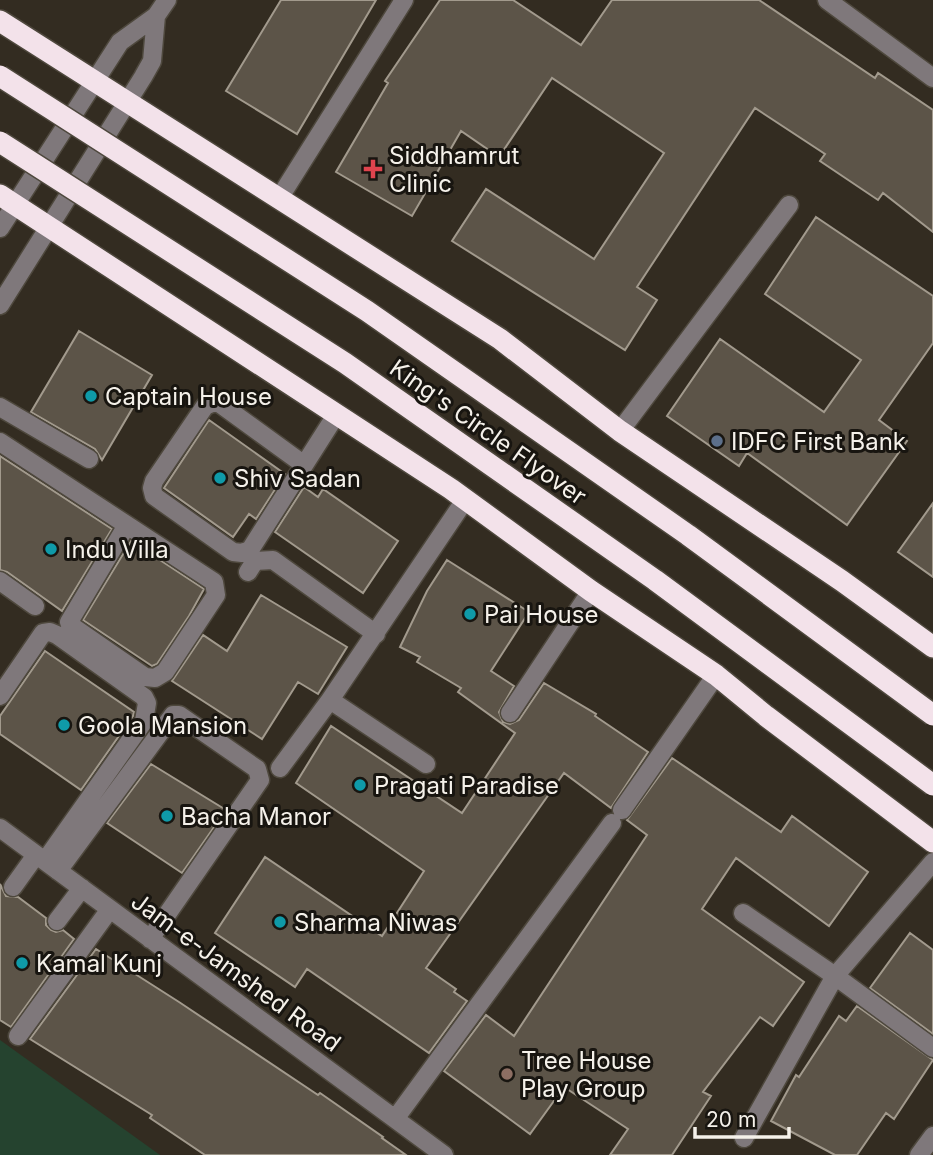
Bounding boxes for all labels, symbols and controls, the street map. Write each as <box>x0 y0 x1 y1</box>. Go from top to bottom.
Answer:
place label: Siddhamrut Clinic <box>389 141 520 198</box>
marker: Siddhamrut Clinic <box>363 159 383 179</box>
street label: King's Circle Flyover <box>384 353 592 511</box>
place label: Captain House <box>105 382 272 411</box>
marker: Captain House <box>83 388 99 404</box>
place label: IDFC First Bank <box>731 427 906 456</box>
marker: IDFC First Bank <box>709 433 725 449</box>
place label: Shiv Sadan <box>234 464 361 493</box>
marker: Shiv Sadan <box>212 470 228 486</box>
place label: Indu Villa <box>65 535 169 564</box>
marker: Indu Villa <box>43 541 59 557</box>
place label: Pai House <box>484 600 598 629</box>
marker: Pai House <box>462 606 478 622</box>
place label: Goola Mansion <box>78 711 247 740</box>
marker: Goola Mansion <box>56 717 72 733</box>
place label: Pragati Paradise <box>374 771 559 800</box>
marker: Pragati Paradise <box>352 777 368 793</box>
place label: Bacha Manor <box>181 802 331 831</box>
marker: Bacha Manor <box>159 808 175 824</box>
street label: Jam-e-Jamshed Road <box>126 886 346 1058</box>
place label: Sharma Niwas <box>294 908 457 937</box>
marker: Sharma Niwas <box>272 914 288 930</box>
place label: Kamal Kunj <box>36 949 162 978</box>
marker: Kamal Kunj <box>14 955 30 971</box>
place label: Tree House Play Group <box>521 1046 652 1103</box>
marker: Tree House Play Group <box>499 1066 515 1082</box>
scale bar <box>695 1096 790 1140</box>
text: 20 m <box>706 1107 756 1132</box>

